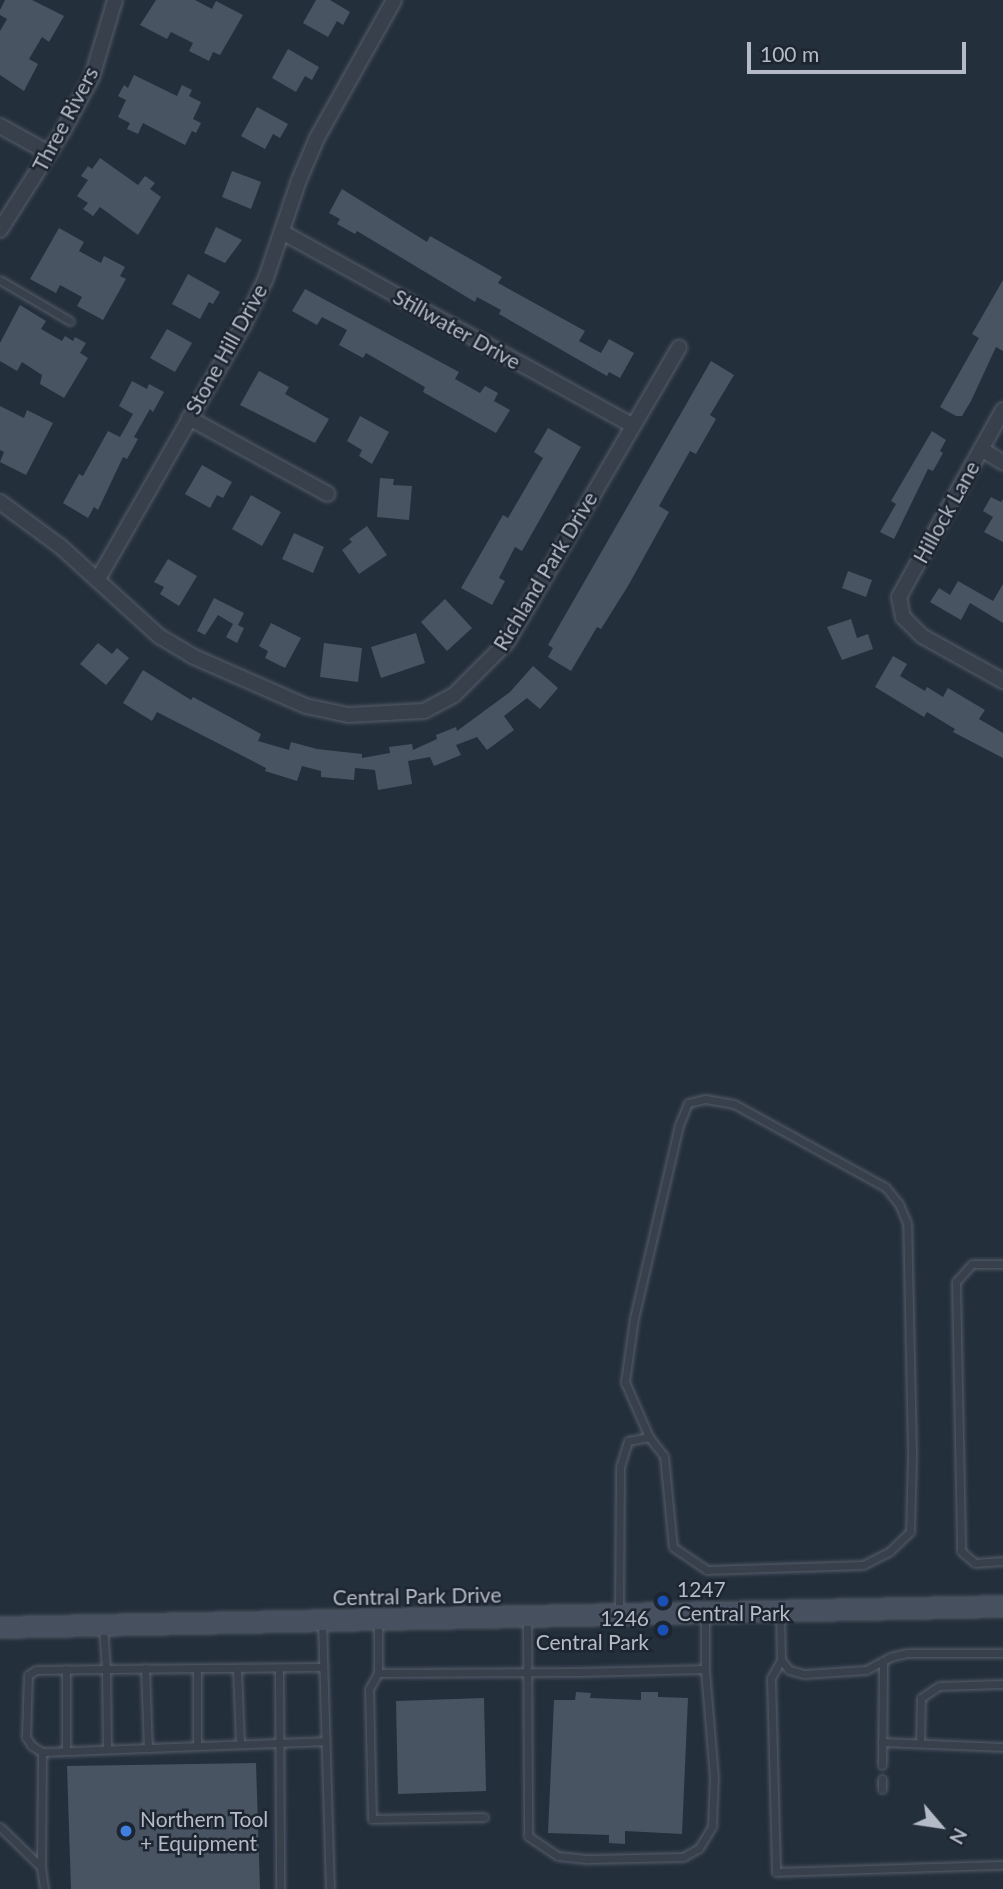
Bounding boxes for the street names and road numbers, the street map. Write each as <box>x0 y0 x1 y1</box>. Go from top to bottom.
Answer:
street label: Three Rivers <box>27 62 103 176</box>
street label: Stone Hill Drive <box>180 280 272 418</box>
street label: Stillwater Drive <box>389 284 525 374</box>
street label: Hillock Lane <box>908 457 984 567</box>
street label: Richland Park Drive <box>488 487 602 655</box>
street label: Central Park Drive <box>332 1582 502 1610</box>

